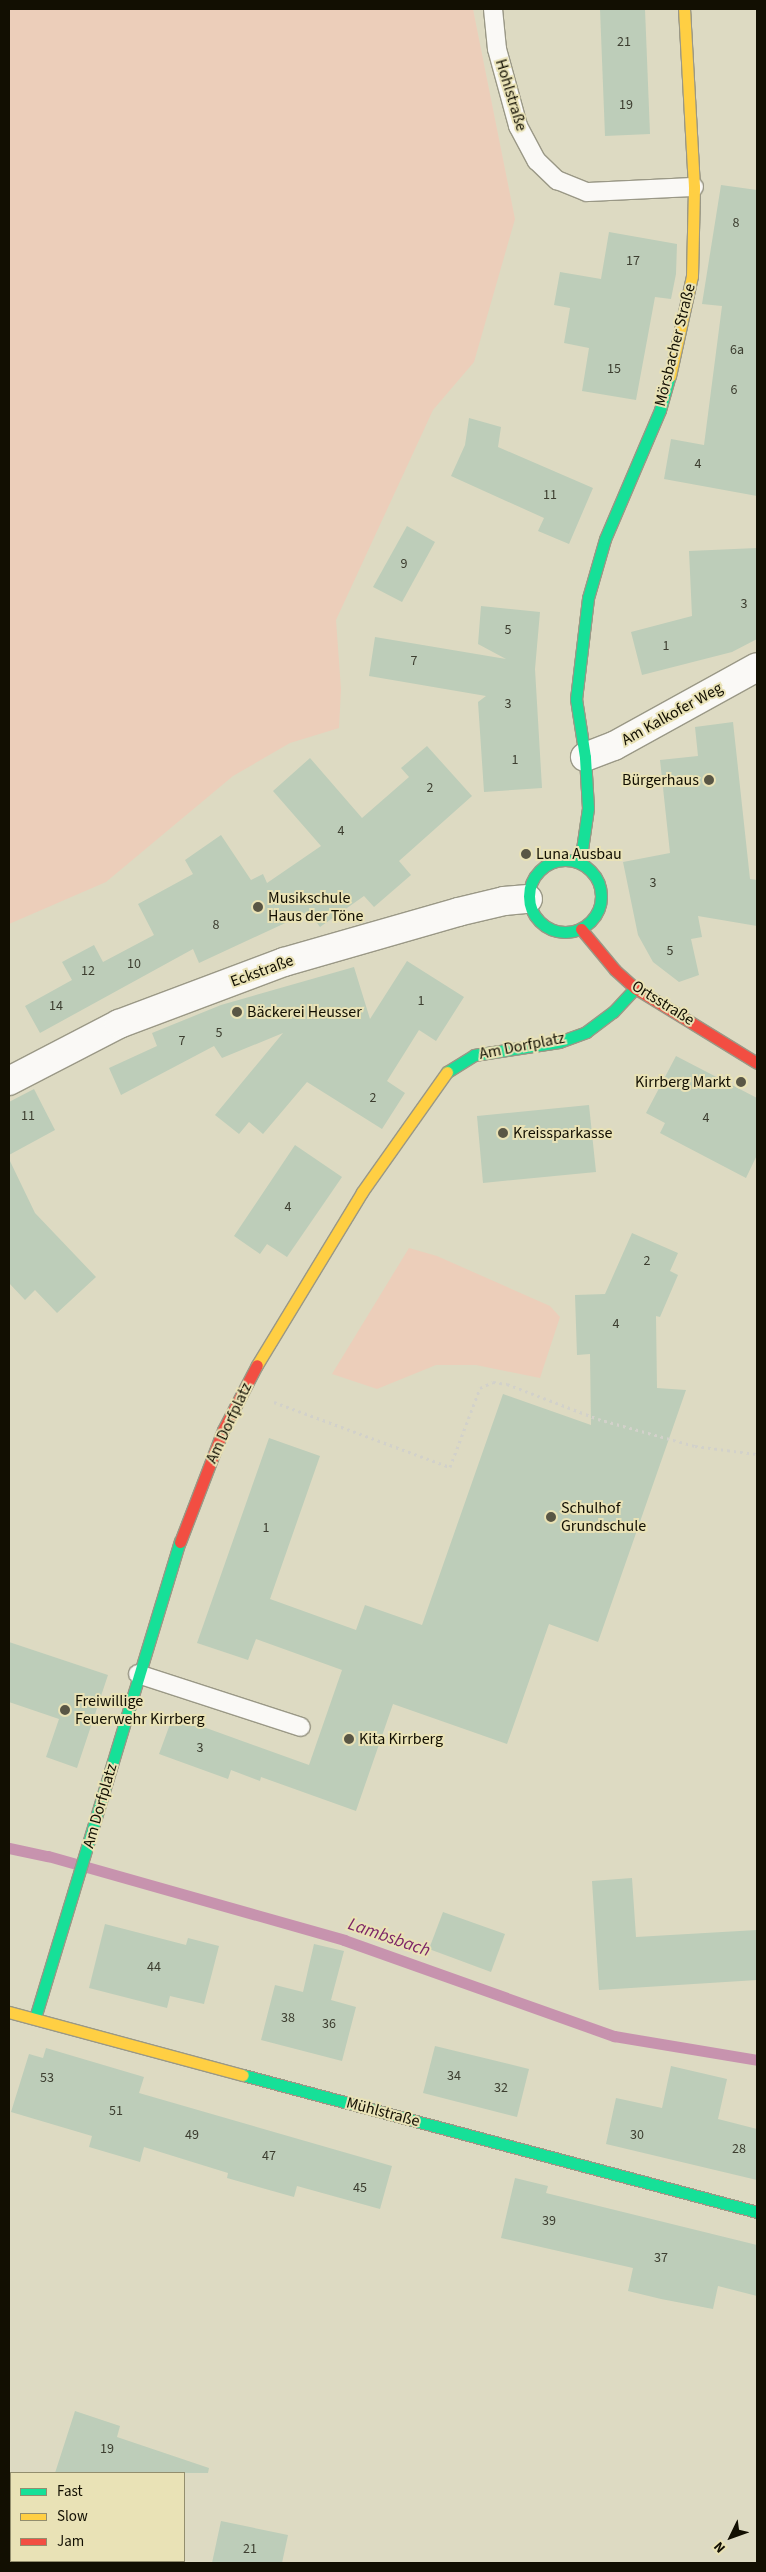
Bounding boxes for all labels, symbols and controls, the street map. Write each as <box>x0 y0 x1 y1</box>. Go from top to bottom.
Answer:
house number: 21 <box>617 34 631 50</box>
street label: Hohlstraße <box>491 57 531 133</box>
house number: 19 <box>619 97 633 113</box>
house number: 8 <box>733 215 739 231</box>
house number: 17 <box>626 253 640 269</box>
street label: Mörsbacher Straße <box>650 282 700 408</box>
house number: 6a <box>730 342 744 358</box>
house number: 15 <box>607 361 621 377</box>
house number: 6 <box>731 382 737 398</box>
house number: 4 <box>695 456 701 472</box>
house number: 11 <box>543 487 557 503</box>
house number: 9 <box>401 556 407 572</box>
house number: 3 <box>741 596 747 612</box>
house number: 5 <box>505 622 511 638</box>
house number: 1 <box>663 638 669 654</box>
house number: 7 <box>411 653 417 669</box>
street label: Am Kalkofer Weg <box>618 678 726 750</box>
house number: 3 <box>505 696 511 712</box>
house number: 1 <box>512 752 518 768</box>
place label: Bürgerhaus <box>622 770 699 790</box>
marker: Bürgerhaus <box>703 774 715 786</box>
house number: 2 <box>427 780 433 796</box>
house number: 4 <box>338 823 344 839</box>
place label: Luna Ausbau <box>536 844 622 864</box>
marker: Luna Ausbau <box>520 848 532 860</box>
house number: 3 <box>650 875 656 891</box>
place label: Musikschule Haus der Töne <box>268 888 364 926</box>
marker: Musikschule Haus der Töne <box>252 901 264 913</box>
house number: 8 <box>213 917 219 933</box>
house number: 5 <box>667 943 673 959</box>
street label: Eckstraße <box>228 951 296 991</box>
house number: 10 <box>127 956 141 972</box>
house number: 12 <box>81 963 95 979</box>
street label: Ortsstraße <box>628 976 698 1030</box>
house number: 1 <box>418 993 424 1009</box>
house number: 14 <box>49 998 63 1014</box>
place label: Bäckerei Heusser <box>247 1002 362 1022</box>
marker: Bäckerei Heusser <box>231 1006 243 1018</box>
house number: 5 <box>216 1025 222 1041</box>
street label: Am Dorfplatz <box>478 1028 566 1064</box>
house number: 7 <box>179 1033 185 1049</box>
place label: Kirrberg Markt <box>635 1072 731 1092</box>
marker: Kirrberg Markt <box>735 1076 747 1088</box>
house number: 2 <box>370 1090 376 1106</box>
house number: 11 <box>21 1108 35 1124</box>
house number: 4 <box>703 1110 709 1126</box>
place label: Kreissparkasse <box>513 1123 612 1143</box>
marker: Kreissparkasse <box>497 1127 509 1139</box>
house number: 4 <box>285 1199 291 1215</box>
house number: 2 <box>644 1253 650 1269</box>
house number: 4 <box>613 1316 619 1332</box>
street label: Am Dorfplatz <box>202 1380 256 1466</box>
place label: Schulhof Grundschule <box>561 1498 646 1536</box>
marker: Schulhof Grundschule <box>545 1511 557 1523</box>
house number: 1 <box>263 1520 269 1536</box>
place label: Freiwillige Feuerwehr Kirrberg <box>75 1691 204 1729</box>
marker: Freiwillige Feuerwehr Kirrberg <box>59 1704 71 1716</box>
place label: Kita Kirrberg <box>359 1729 443 1749</box>
marker: Kita Kirrberg <box>343 1733 355 1745</box>
house number: 3 <box>197 1740 203 1756</box>
street label: Am Dorfplatz <box>79 1762 121 1850</box>
water label: Lambsbach <box>345 1914 433 1962</box>
house number: 44 <box>147 1959 161 1975</box>
house number: 38 <box>281 2010 295 2026</box>
house number: 36 <box>322 2016 336 2032</box>
house number: 34 <box>447 2068 461 2084</box>
house number: 53 <box>40 2070 54 2086</box>
house number: 32 <box>494 2080 508 2096</box>
street label: Mühlstraße <box>344 2093 422 2131</box>
house number: 51 <box>109 2103 123 2119</box>
house number: 49 <box>185 2127 199 2143</box>
house number: 30 <box>630 2127 644 2143</box>
house number: 28 <box>732 2141 746 2157</box>
house number: 47 <box>262 2148 276 2164</box>
house number: 45 <box>353 2180 367 2196</box>
house number: 39 <box>542 2213 556 2229</box>
house number: 37 <box>654 2250 668 2266</box>
house number: 19 <box>100 2441 114 2457</box>
legend <box>10 2472 185 2562</box>
text: Fast <box>57 2481 83 2502</box>
text: Slow <box>57 2506 88 2527</box>
north arrow <box>706 2512 756 2562</box>
text: Jam <box>57 2531 84 2552</box>
text: N <box>709 2537 730 2557</box>
house number: 21 <box>243 2541 257 2557</box>

